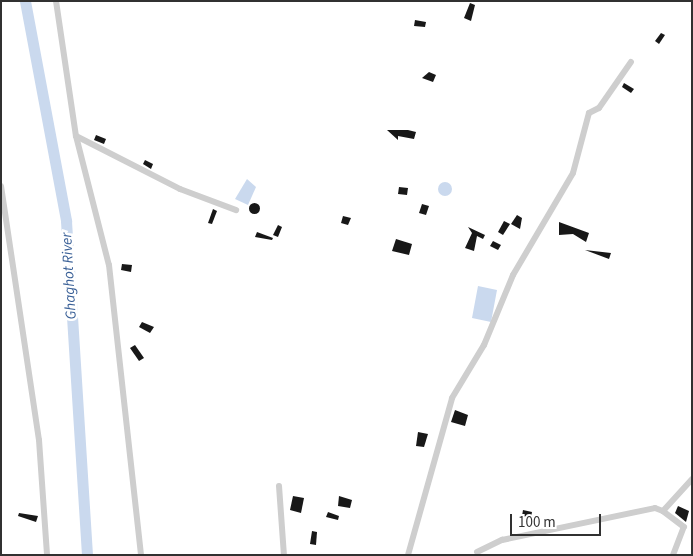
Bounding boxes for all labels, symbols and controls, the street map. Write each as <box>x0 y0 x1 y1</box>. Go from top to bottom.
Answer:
water label: Ghaghot River <box>58 232 80 320</box>
scale bar <box>513 504 604 536</box>
text: 100 m <box>518 512 556 533</box>

